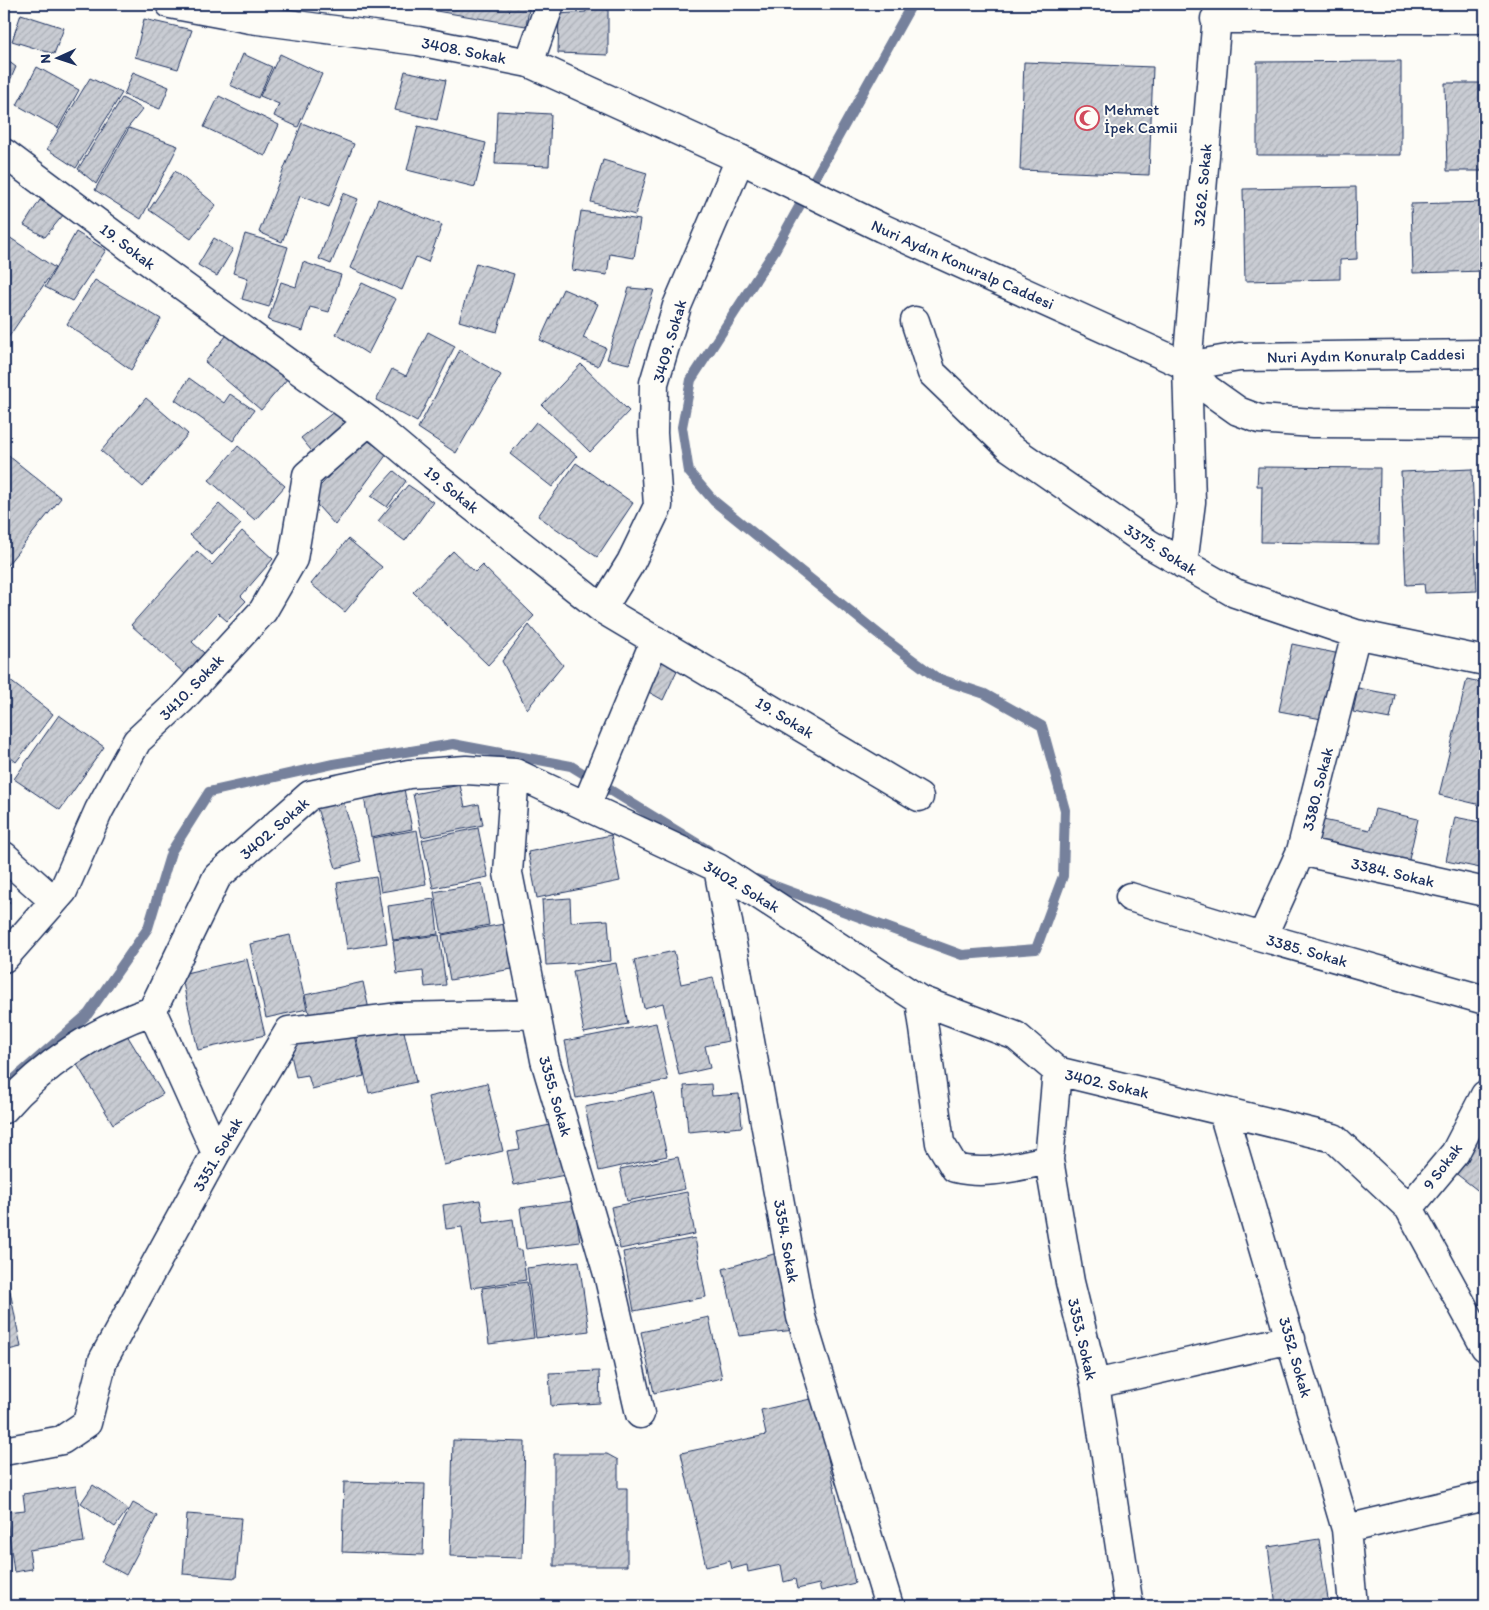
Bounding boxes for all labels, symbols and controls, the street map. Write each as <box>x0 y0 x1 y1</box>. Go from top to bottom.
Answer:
north arrow <box>32 32 82 82</box>
street label: 3408. Sokak <box>420 33 508 68</box>
text: N <box>37 53 54 64</box>
place label: Mehmet İpek Camii <box>1104 100 1178 137</box>
mosque icon: Mehmet İpek Camii <box>1074 105 1100 131</box>
street label: 3262. Sokak <box>1189 143 1216 227</box>
street label: Nuri Aydın Konuralp Caddesi <box>868 215 1057 313</box>
street label: 19. Sokak <box>96 219 159 273</box>
street label: 3409. Sokak <box>649 297 690 385</box>
street label: Nuri Aydın Konuralp Caddesi <box>1267 344 1465 367</box>
street label: 19. Sokak <box>421 462 483 517</box>
street label: 3375. Sokak <box>1121 519 1201 579</box>
street label: 3410. Sokak <box>155 650 228 724</box>
street label: 19. Sokak <box>752 693 817 742</box>
street label: 3380. Sokak <box>1298 746 1337 833</box>
street label: 3402. Sokak <box>236 793 313 864</box>
street label: 3384. Sokak <box>1349 854 1436 891</box>
street label: 3402. Sokak <box>700 856 783 917</box>
street label: 3385. Sokak <box>1264 930 1350 971</box>
street label: 3355. Sokak <box>535 1053 576 1139</box>
street label: 3402. Sokak <box>1063 1065 1151 1102</box>
street label: 3351. Sokak <box>189 1114 246 1195</box>
street label: 9 Sokak <box>1419 1139 1466 1193</box>
street label: 3354. Sokak <box>770 1198 803 1284</box>
street label: 3353. Sokak <box>1064 1296 1101 1382</box>
street label: 3352. Sokak <box>1275 1314 1316 1400</box>

